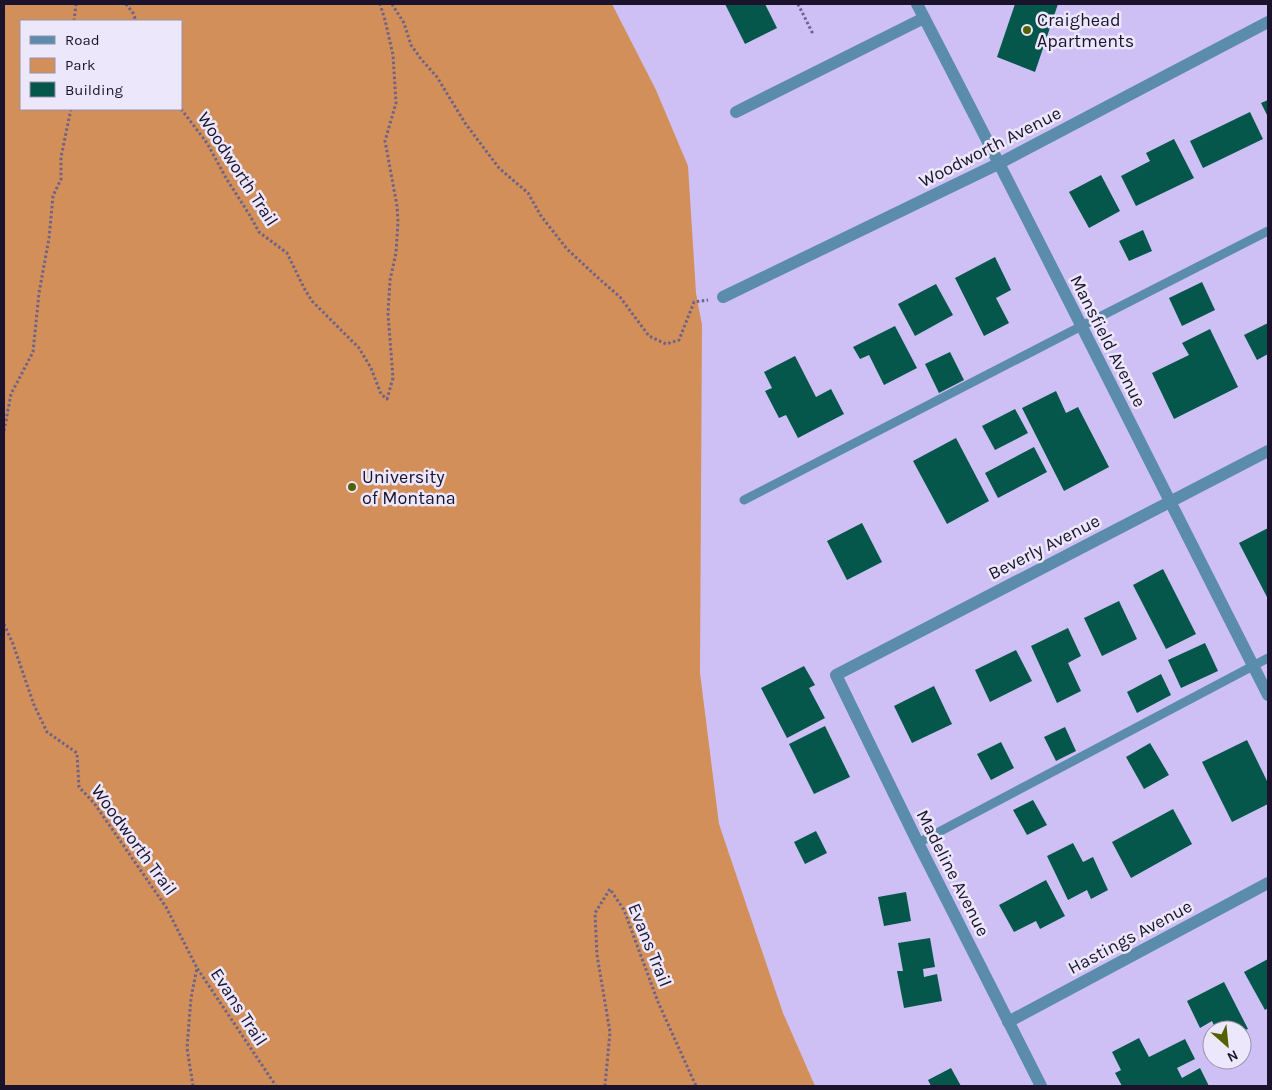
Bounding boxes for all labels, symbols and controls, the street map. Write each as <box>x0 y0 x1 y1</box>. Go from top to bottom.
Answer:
place label: Craighead Apartments <box>1037 9 1134 52</box>
legend <box>20 20 182 110</box>
marker: Craighead Apartments <box>1021 24 1033 36</box>
text: Road <box>65 31 100 49</box>
text: Park <box>65 56 95 74</box>
text: Building <box>65 81 123 99</box>
street label: Woodworth Avenue <box>915 102 1065 192</box>
street label: Woodworth Trail <box>193 108 283 230</box>
street label: Mansfield Avenue <box>1065 271 1151 411</box>
place label: University of Montana <box>362 466 456 509</box>
marker: University of Montana <box>346 481 358 493</box>
street label: Beverly Avenue <box>985 509 1103 585</box>
street label: Woodworth Trail <box>86 780 182 900</box>
street label: Madeline Avenue <box>912 806 994 940</box>
street label: Hastings Avenue <box>1064 895 1196 979</box>
street label: Evans Trail <box>623 900 677 990</box>
street label: Evans Trail <box>206 964 272 1050</box>
north arrow <box>1202 1020 1252 1070</box>
text: N <box>1224 1046 1241 1066</box>

